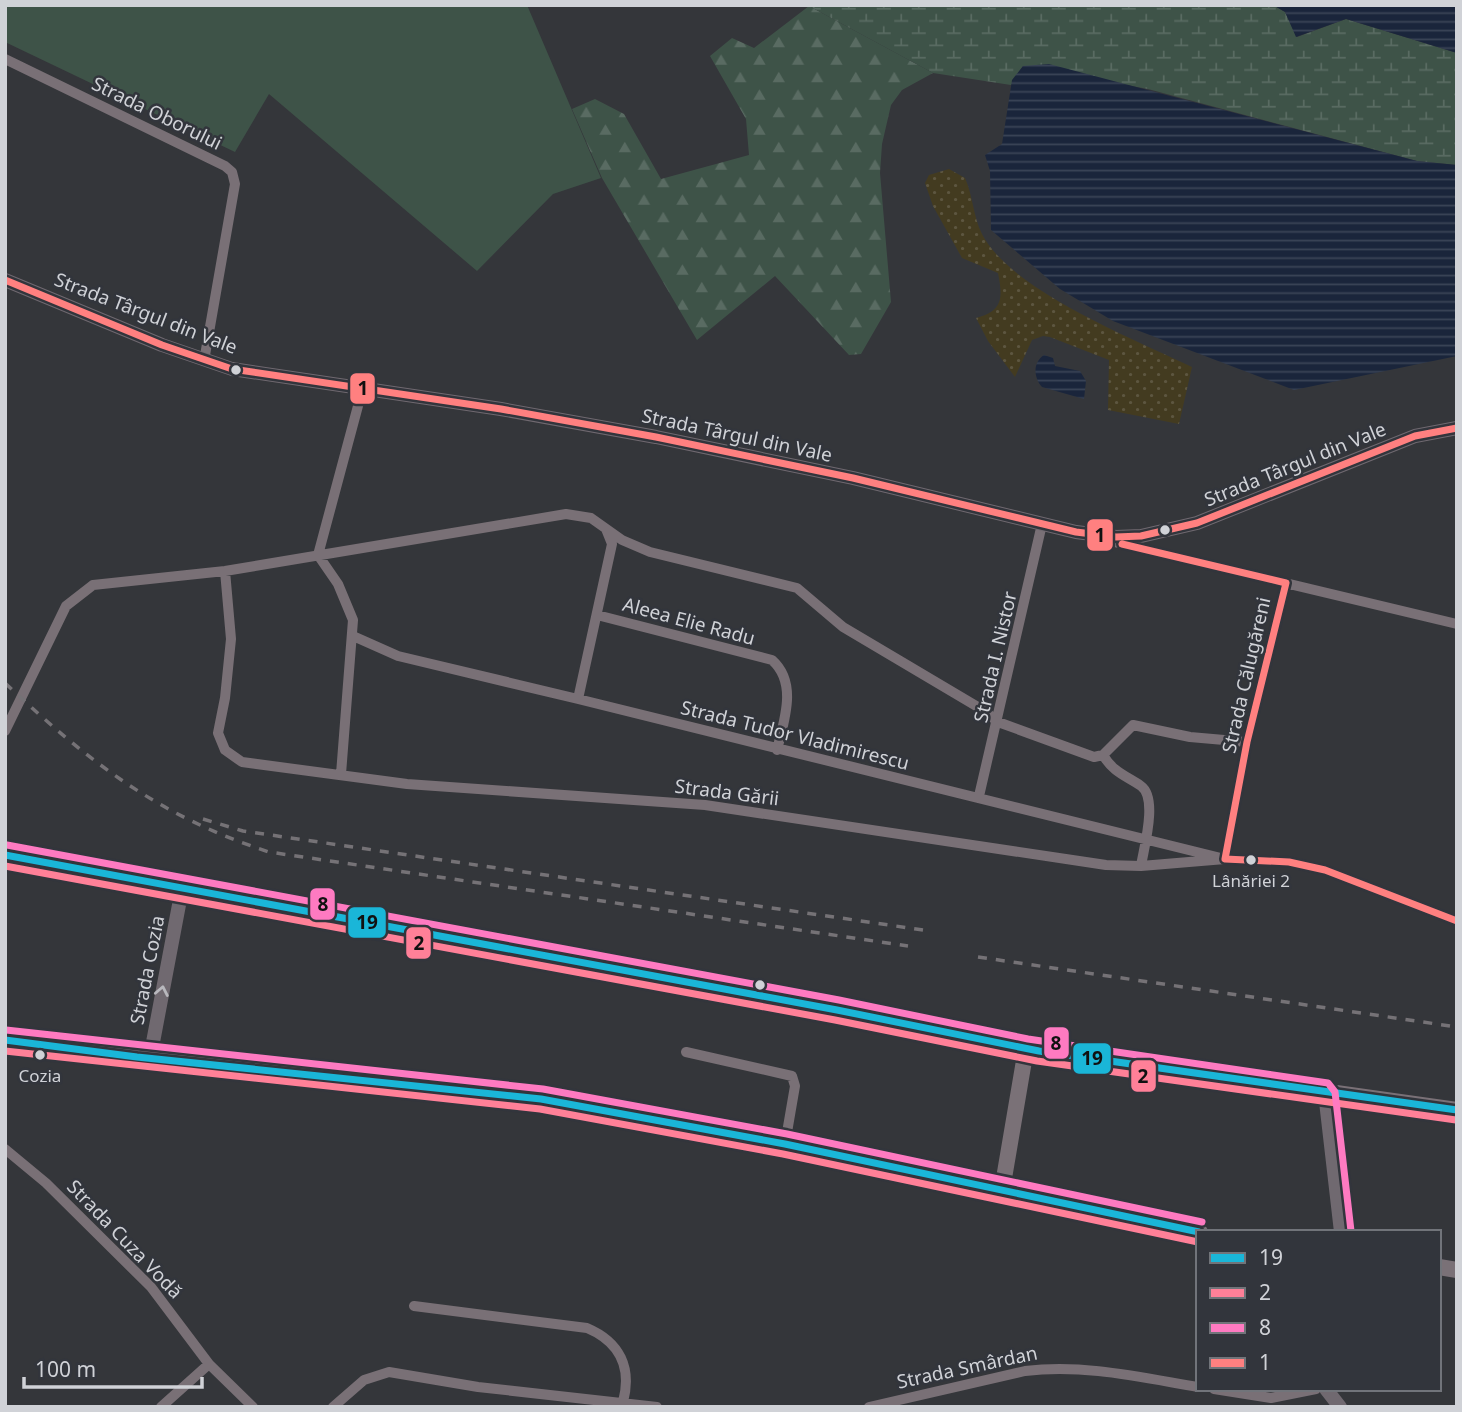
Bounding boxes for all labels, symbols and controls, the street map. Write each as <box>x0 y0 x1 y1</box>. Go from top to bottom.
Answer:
street label: Strada Oborului <box>88 70 226 156</box>
street label: Strada Târgul din Vale <box>51 266 241 360</box>
unlabelled marker <box>229 363 243 377</box>
line badge: 1 <box>349 372 376 405</box>
text: 1 <box>358 375 368 401</box>
street label: Strada Târgul din Vale <box>639 402 835 468</box>
street label: Strada Târgul din Vale <box>1200 416 1390 512</box>
line badge: 1 <box>1086 518 1114 552</box>
text: 1 <box>1095 522 1105 548</box>
unlabelled marker <box>1158 523 1172 537</box>
street label: Strada I. Nistor <box>967 589 1023 725</box>
street label: Aleea Elie Radu <box>620 591 758 651</box>
street label: Strada Călugăreni <box>1215 595 1277 755</box>
street label: Strada Tudor Vladimirescu <box>678 694 912 776</box>
street label: Strada Gării <box>673 773 781 811</box>
marker: Lânăriei 2 <box>1244 853 1258 867</box>
place label: Lânăriei 2 <box>1212 869 1290 892</box>
line badge: 8 <box>309 887 336 921</box>
text: 8 <box>318 891 329 917</box>
line badge: 19 <box>347 906 387 939</box>
text: 19 <box>356 909 378 935</box>
street label: Strada Cozia <box>124 913 170 1027</box>
line badge: 2 <box>405 926 432 960</box>
text: 2 <box>414 930 425 956</box>
unlabelled marker <box>753 978 767 992</box>
one-way arrow <box>154 985 169 997</box>
line badge: 8 <box>1043 1026 1070 1060</box>
text: 8 <box>1051 1030 1062 1056</box>
line badge: 19 <box>1072 1042 1112 1075</box>
text: 19 <box>1081 1045 1103 1071</box>
marker: Cozia <box>33 1048 47 1062</box>
line badge: 2 <box>1130 1059 1157 1093</box>
text: 2 <box>1138 1063 1149 1089</box>
place label: Cozia <box>19 1064 61 1087</box>
street label: Strada Cuza Vodă <box>62 1174 188 1304</box>
legend <box>1196 1230 1441 1391</box>
text: 19 <box>1259 1243 1283 1271</box>
text: 2 <box>1259 1278 1271 1306</box>
text: 8 <box>1259 1313 1271 1341</box>
street label: Strada Smârdan <box>894 1339 1040 1395</box>
scale bar <box>24 1346 203 1390</box>
text: 1 <box>1259 1348 1271 1376</box>
text: 100 m <box>35 1355 96 1383</box>

